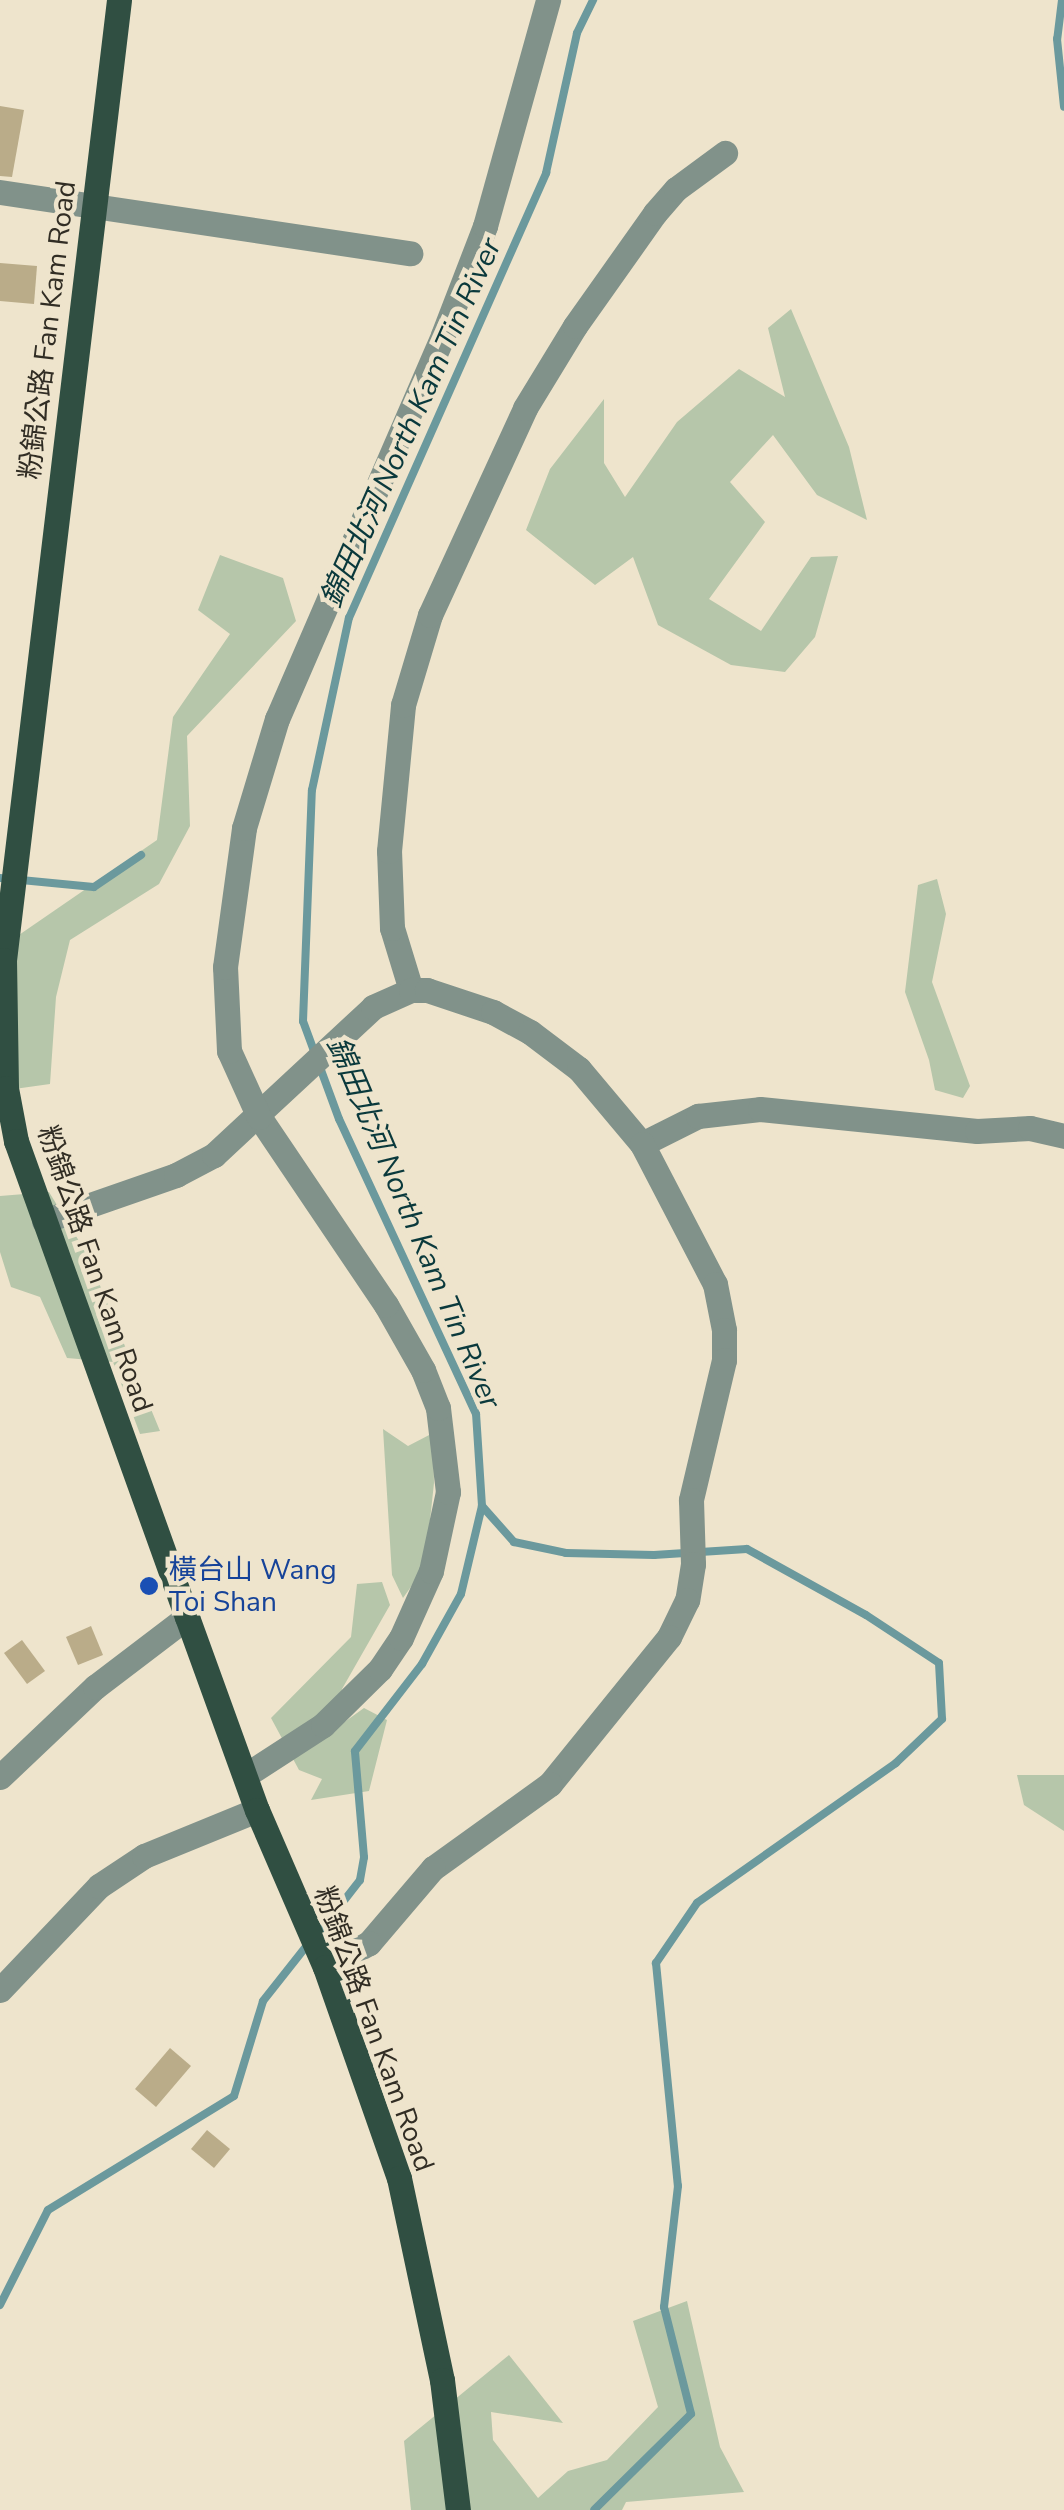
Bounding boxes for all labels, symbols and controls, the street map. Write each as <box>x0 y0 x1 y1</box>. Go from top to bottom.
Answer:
street label: 粉錦公路 Fan Kam Road <box>13 179 83 481</box>
water label: 錦田北河 North Kam Tin River <box>314 233 510 613</box>
water label: 錦田北河 North Kam Tin River <box>318 1032 508 1414</box>
street label: 粉錦公路 Fan Kam Road <box>30 1121 160 1417</box>
place label: 橫台山 Wang Toi Shan <box>169 1553 337 1619</box>
marker: 橫台山 Wang Toi Shan <box>138 1575 160 1597</box>
street label: 粉錦公路 Fan Kam Road <box>307 1882 441 2176</box>

